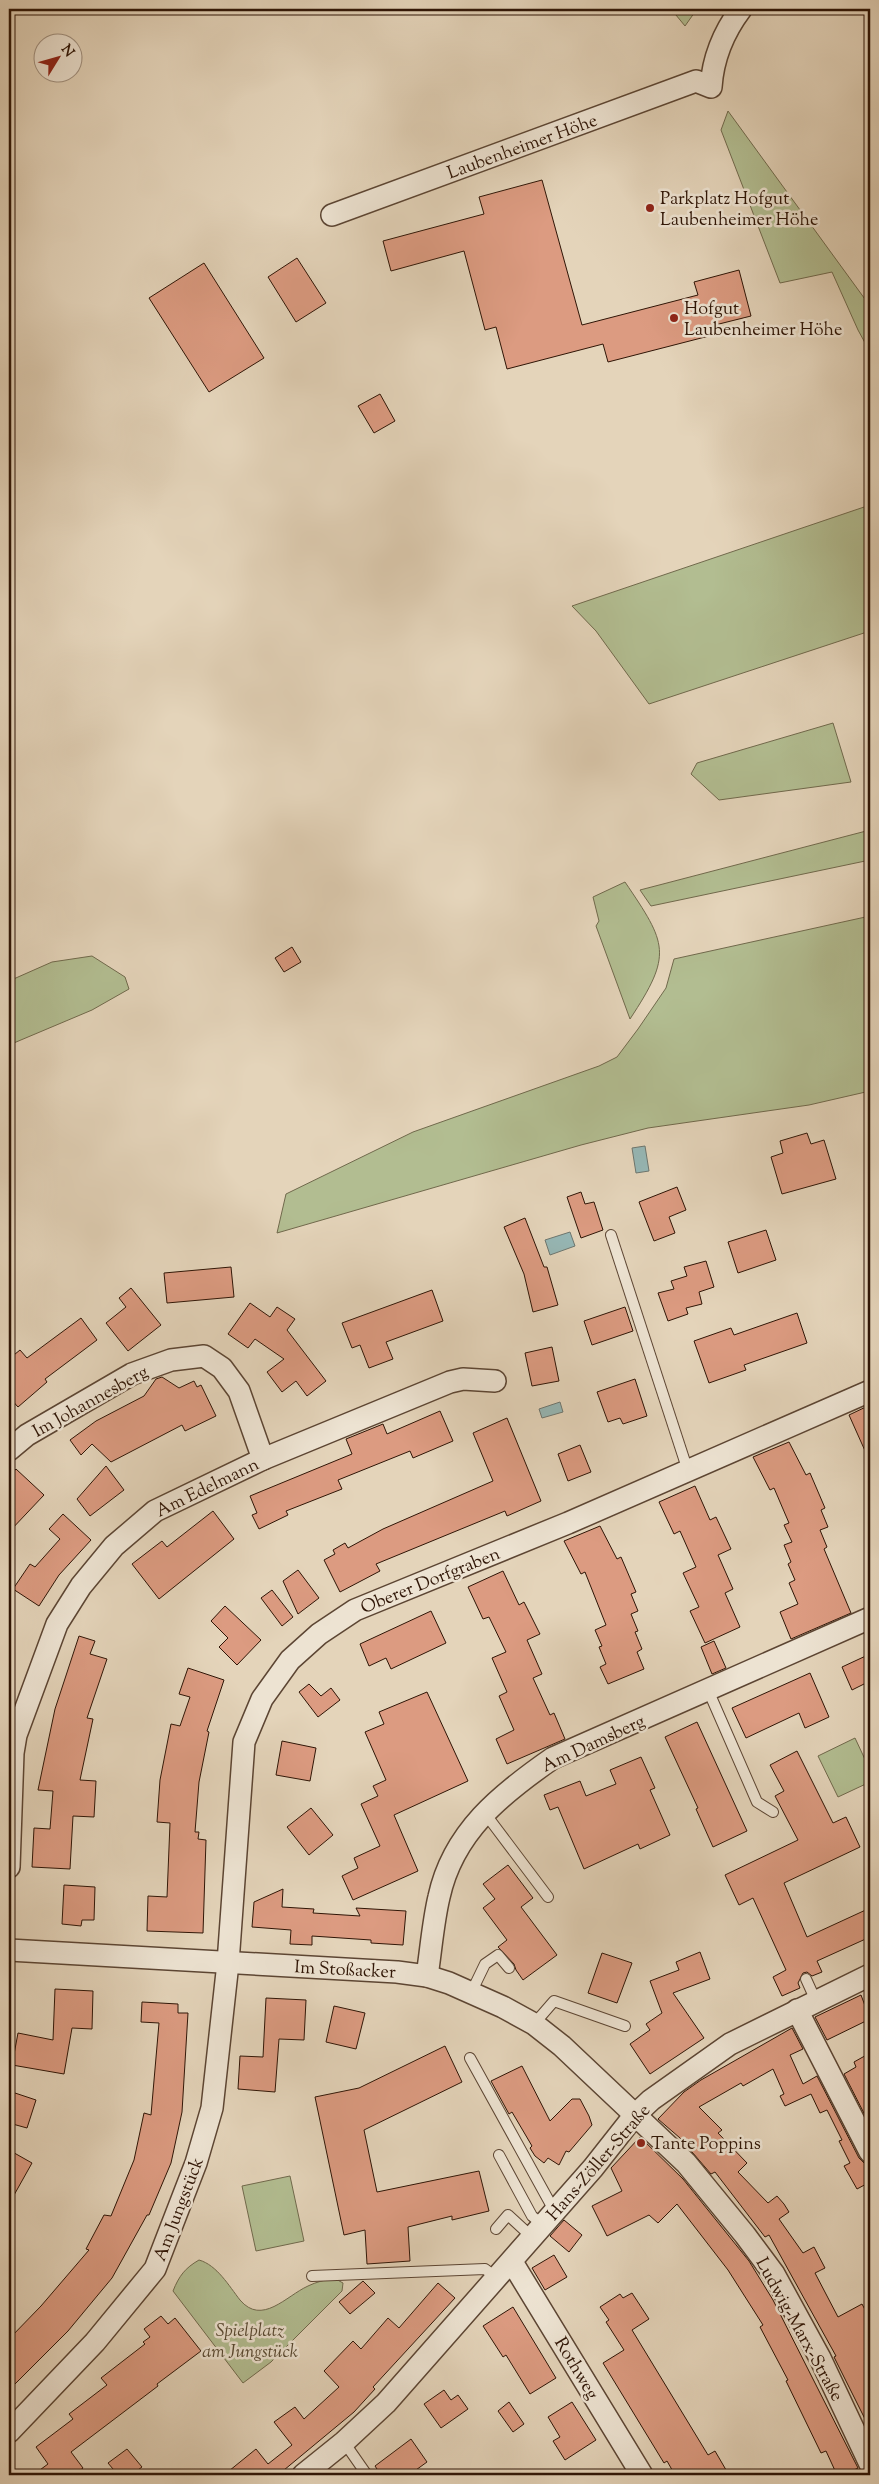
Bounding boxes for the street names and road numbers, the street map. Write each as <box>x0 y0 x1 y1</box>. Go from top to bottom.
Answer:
street label: Laubenheimer Höhe <box>444 109 602 187</box>
street label: Im Johannesberg <box>28 1360 154 1445</box>
street label: Am Edelmann <box>152 1452 264 1525</box>
street label: Oberer Dorfgraben <box>357 1542 505 1622</box>
street label: Am Damsberg <box>538 1709 650 1780</box>
street label: Im Stoßacker <box>294 1955 397 1987</box>
street label: Hans-Zöller-Straße <box>541 2099 658 2227</box>
street label: Am Jungstück <box>148 2154 212 2266</box>
street label: Ludwig-Marx-Straße <box>748 2253 849 2407</box>
street label: Rothweg <box>546 2333 604 2405</box>

